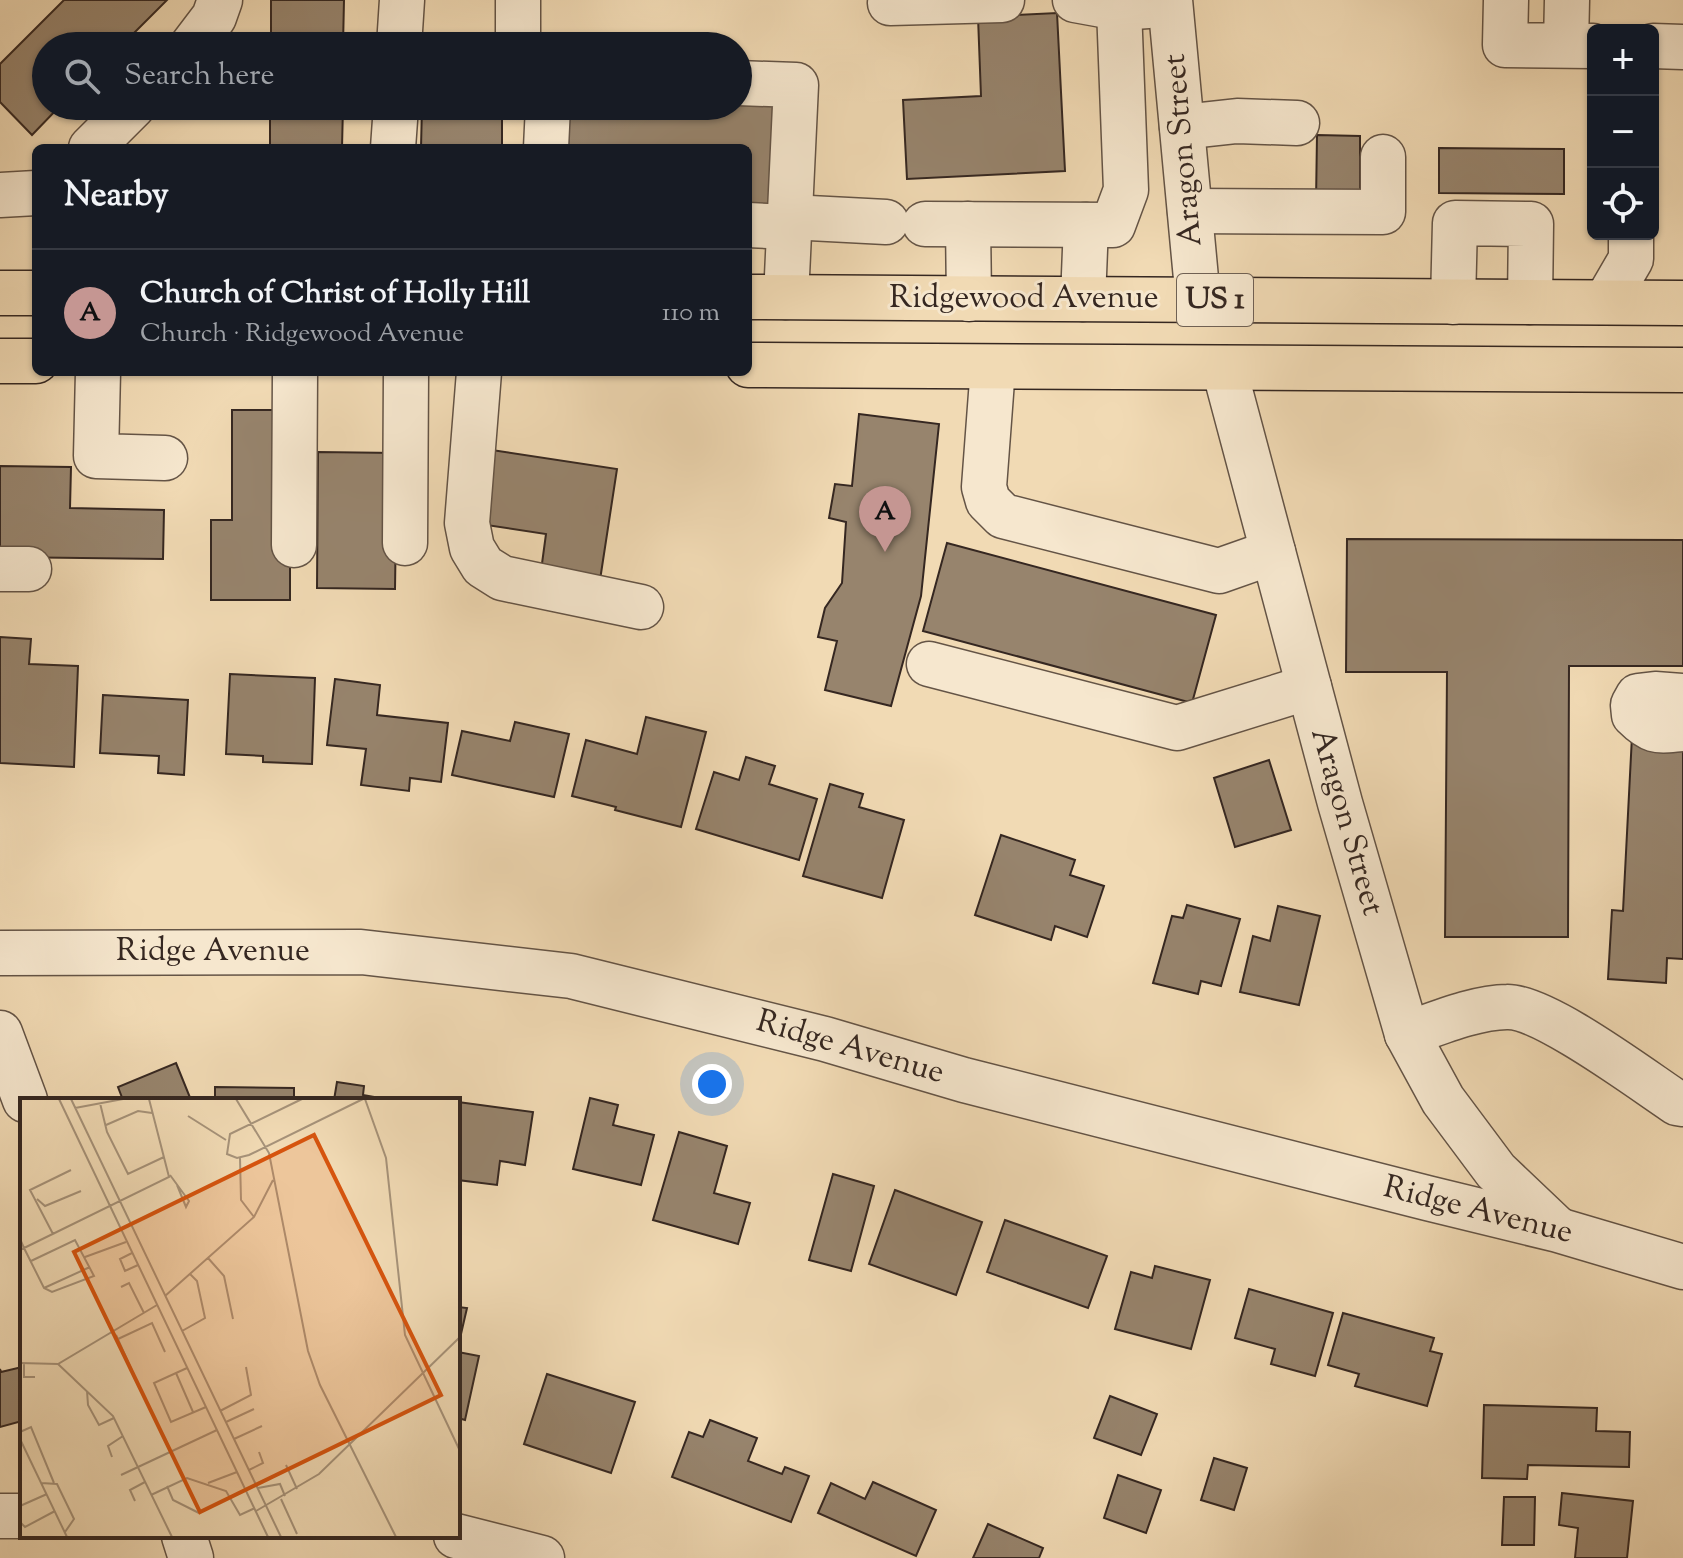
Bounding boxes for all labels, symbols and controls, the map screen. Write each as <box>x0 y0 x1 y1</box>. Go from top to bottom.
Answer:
map controls <box>1587 24 1659 240</box>
button: + <box>1587 24 1659 96</box>
search box <box>32 32 752 120</box>
street label: Aragon Street <box>1153 52 1215 248</box>
icon: search <box>60 54 104 98</box>
text: Search here <box>124 55 274 98</box>
button: − <box>1587 96 1659 168</box>
button: locate <box>1587 168 1659 240</box>
text: Nearby <box>64 172 169 221</box>
text: Church of Christ of Holly Hill <box>140 273 530 316</box>
road number: US 1 <box>1177 274 1253 326</box>
street label: Ridgewood Avenue <box>889 276 1159 322</box>
text: A <box>79 295 101 332</box>
text: 110 m <box>662 295 720 332</box>
text: Church · Ridgewood Avenue <box>140 316 464 353</box>
pin: A <box>859 486 911 552</box>
street label: Aragon Street <box>1297 723 1395 921</box>
street label: Ridge Avenue <box>116 929 310 975</box>
street label: Ridge Avenue <box>751 999 949 1097</box>
your location <box>692 1064 732 1104</box>
inset map <box>20 1098 460 1538</box>
street label: Ridge Avenue <box>1378 1165 1578 1257</box>

